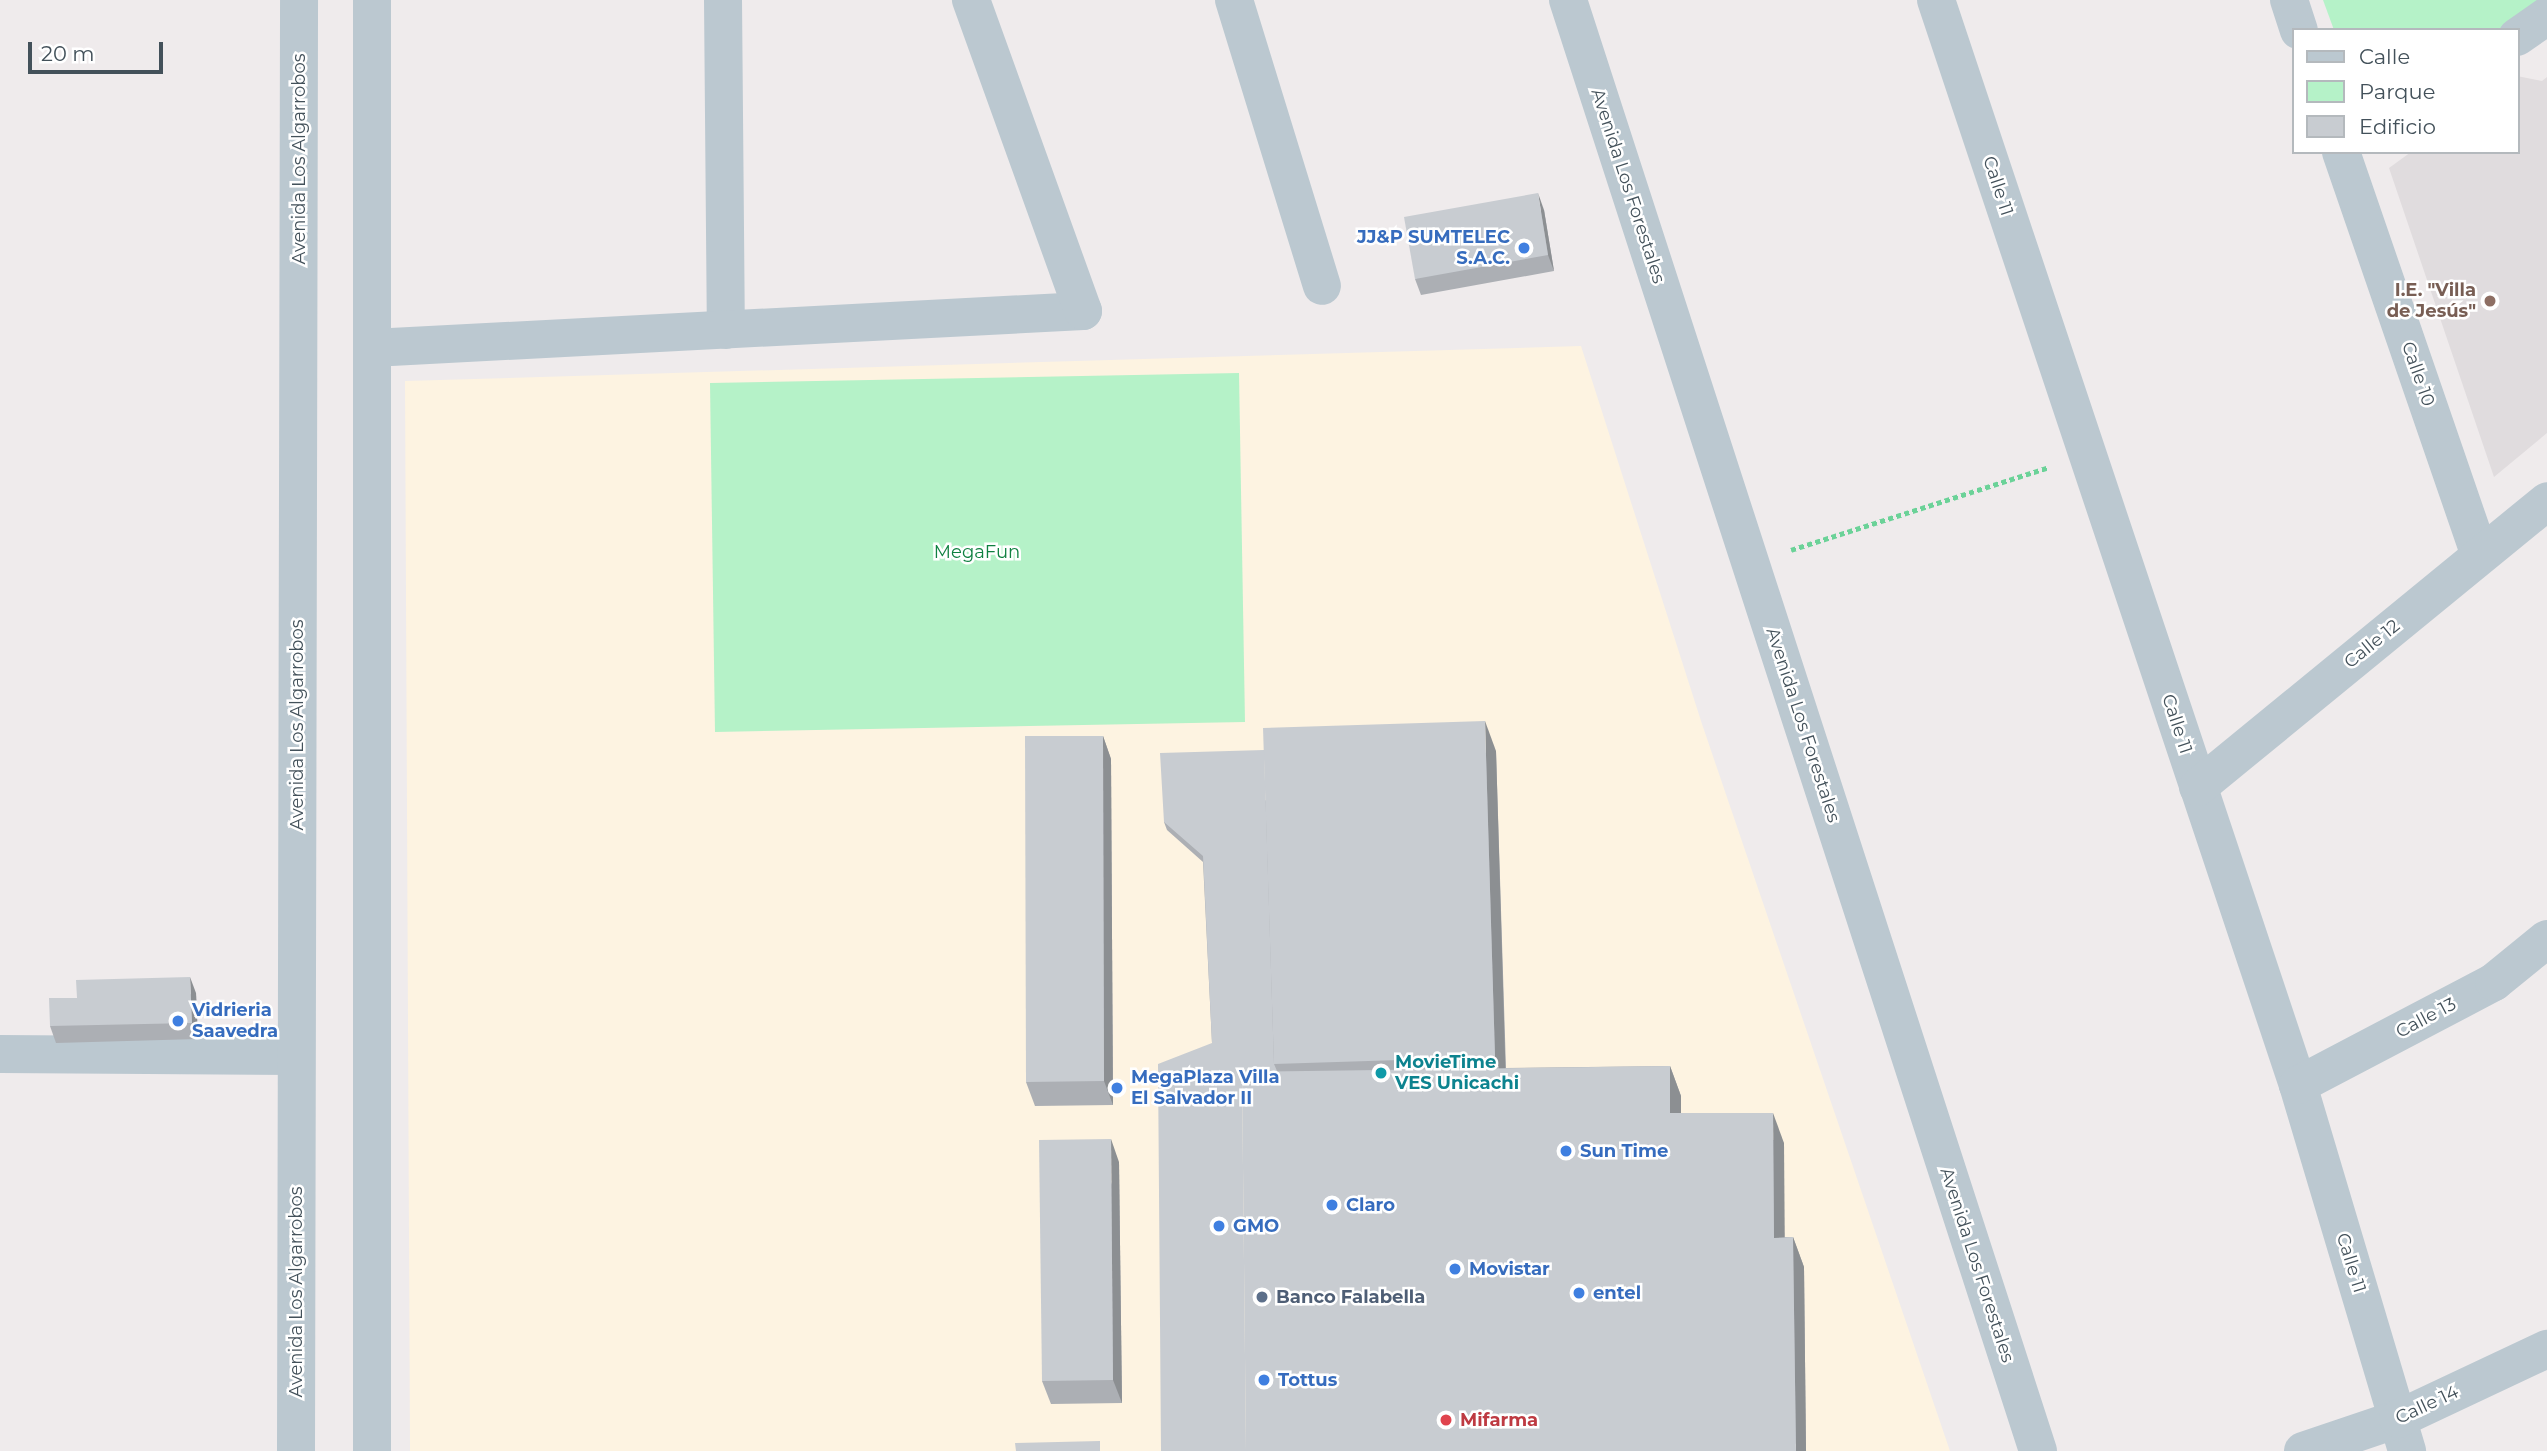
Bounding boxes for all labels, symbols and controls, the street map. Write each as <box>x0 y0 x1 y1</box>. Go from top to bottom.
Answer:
scale bar <box>32 28 166 72</box>
legend <box>2292 28 2519 154</box>
text: 20 m <box>41 41 95 66</box>
text: Calle <box>2359 44 2410 69</box>
street label: Avenida Los Algarrobos <box>288 54 310 264</box>
text: Parque <box>2359 79 2435 104</box>
street label: Avenida Los Forestales <box>1586 86 1670 286</box>
text: Edificio <box>2359 114 2436 139</box>
street label: Calle 11 <box>1978 153 2018 219</box>
place label: JJ&P SUMTELEC S.A.C. <box>1357 227 1510 270</box>
marker: JJ&P SUMTELEC S.A.C. <box>1516 240 1532 256</box>
place label: I.E. "Villa de Jesús" <box>2387 280 2476 322</box>
marker: I.E. "Villa de Jesús" <box>2482 293 2498 309</box>
street label: Calle 10 <box>2397 339 2439 409</box>
park label: MegaFun <box>934 541 1020 563</box>
street label: Calle 12 <box>2340 615 2404 673</box>
street label: Avenida Los Algarrobos <box>286 620 308 830</box>
street label: Avenida Los Forestales <box>1761 625 1845 825</box>
street label: Calle 11 <box>2157 691 2197 757</box>
street label: Calle 13 <box>2392 993 2460 1043</box>
place label: Vidrieria Saavedra <box>192 1000 278 1042</box>
marker: Vidrieria Saavedra <box>170 1013 186 1029</box>
place label: MovieTime VES Unicachi <box>1395 1052 1519 1094</box>
marker: MovieTime VES Unicachi <box>1373 1065 1389 1081</box>
place label: MegaPlaza Villa El Salvador II <box>1131 1067 1280 1110</box>
marker: MegaPlaza Villa El Salvador II <box>1109 1080 1125 1096</box>
place label: Sun Time <box>1580 1140 1668 1162</box>
marker: Sun Time <box>1558 1143 1574 1159</box>
street label: Avenida Los Forestales <box>1935 1165 2019 1365</box>
street label: Avenida Los Algarrobos <box>285 1187 307 1397</box>
place label: Claro <box>1346 1194 1395 1216</box>
marker: Claro <box>1324 1197 1340 1213</box>
place label: GMO <box>1233 1215 1279 1237</box>
marker: GMO <box>1211 1218 1227 1234</box>
street label: Calle 11 <box>2332 1230 2370 1296</box>
place label: Movistar <box>1469 1258 1550 1280</box>
marker: Movistar <box>1447 1261 1463 1277</box>
place label: entel <box>1593 1282 1641 1304</box>
marker: entel <box>1571 1285 1587 1301</box>
place label: Banco Falabella <box>1276 1286 1425 1308</box>
marker: Banco Falabella <box>1254 1289 1270 1305</box>
place label: Tottus <box>1278 1369 1337 1391</box>
marker: Tottus <box>1256 1372 1272 1388</box>
street label: Calle 14 <box>2392 1381 2462 1429</box>
place label: Mifarma <box>1460 1409 1538 1431</box>
marker: Mifarma <box>1438 1412 1454 1428</box>

